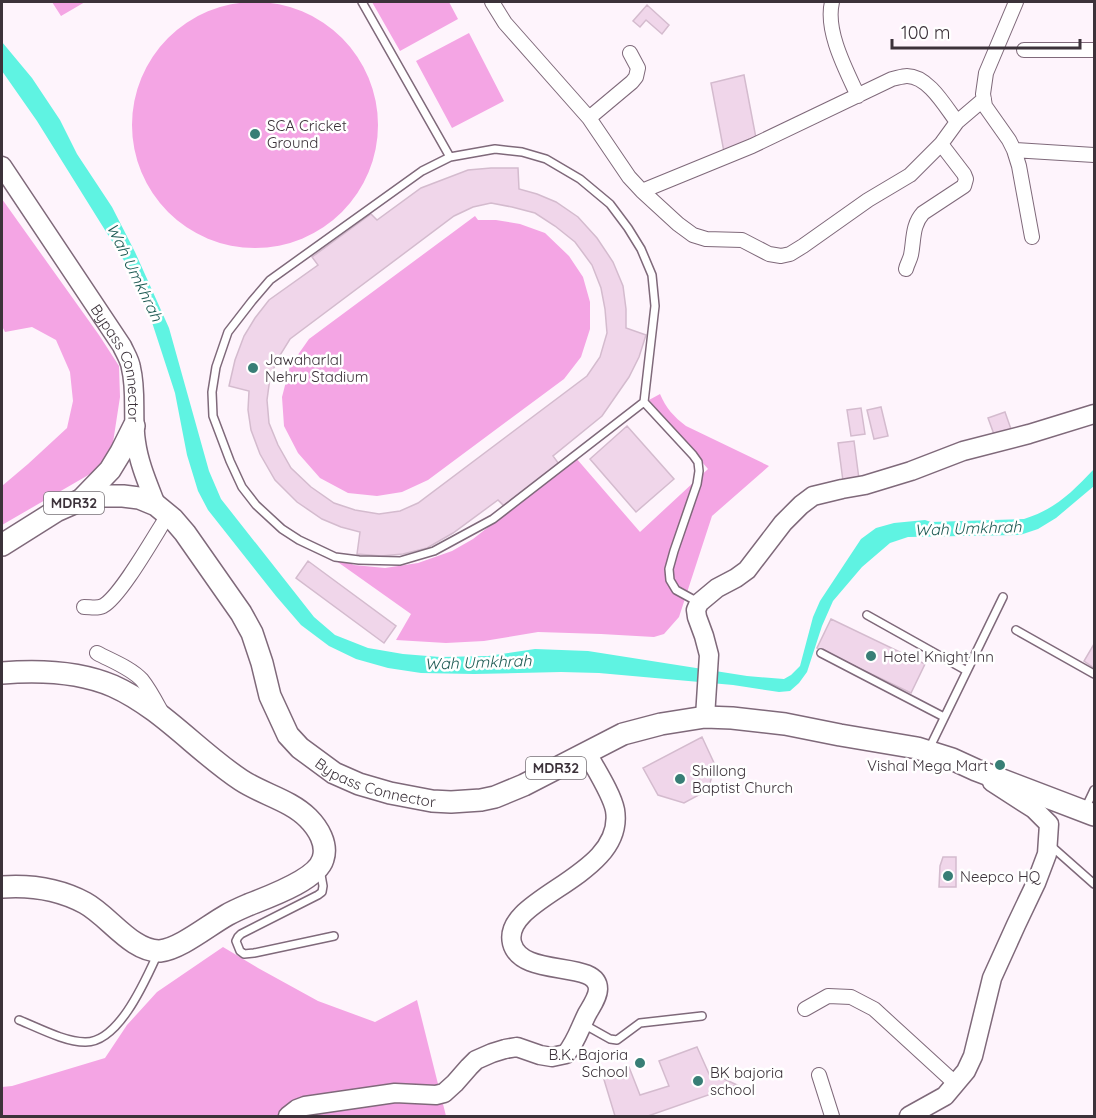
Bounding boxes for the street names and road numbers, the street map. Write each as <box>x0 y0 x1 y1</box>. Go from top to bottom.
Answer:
street label: Bypass Connector <box>87 300 144 422</box>
road number: MDR32 <box>44 492 104 514</box>
street label: Bypass Connector <box>312 753 437 811</box>
road number: MDR32 <box>526 757 586 779</box>

